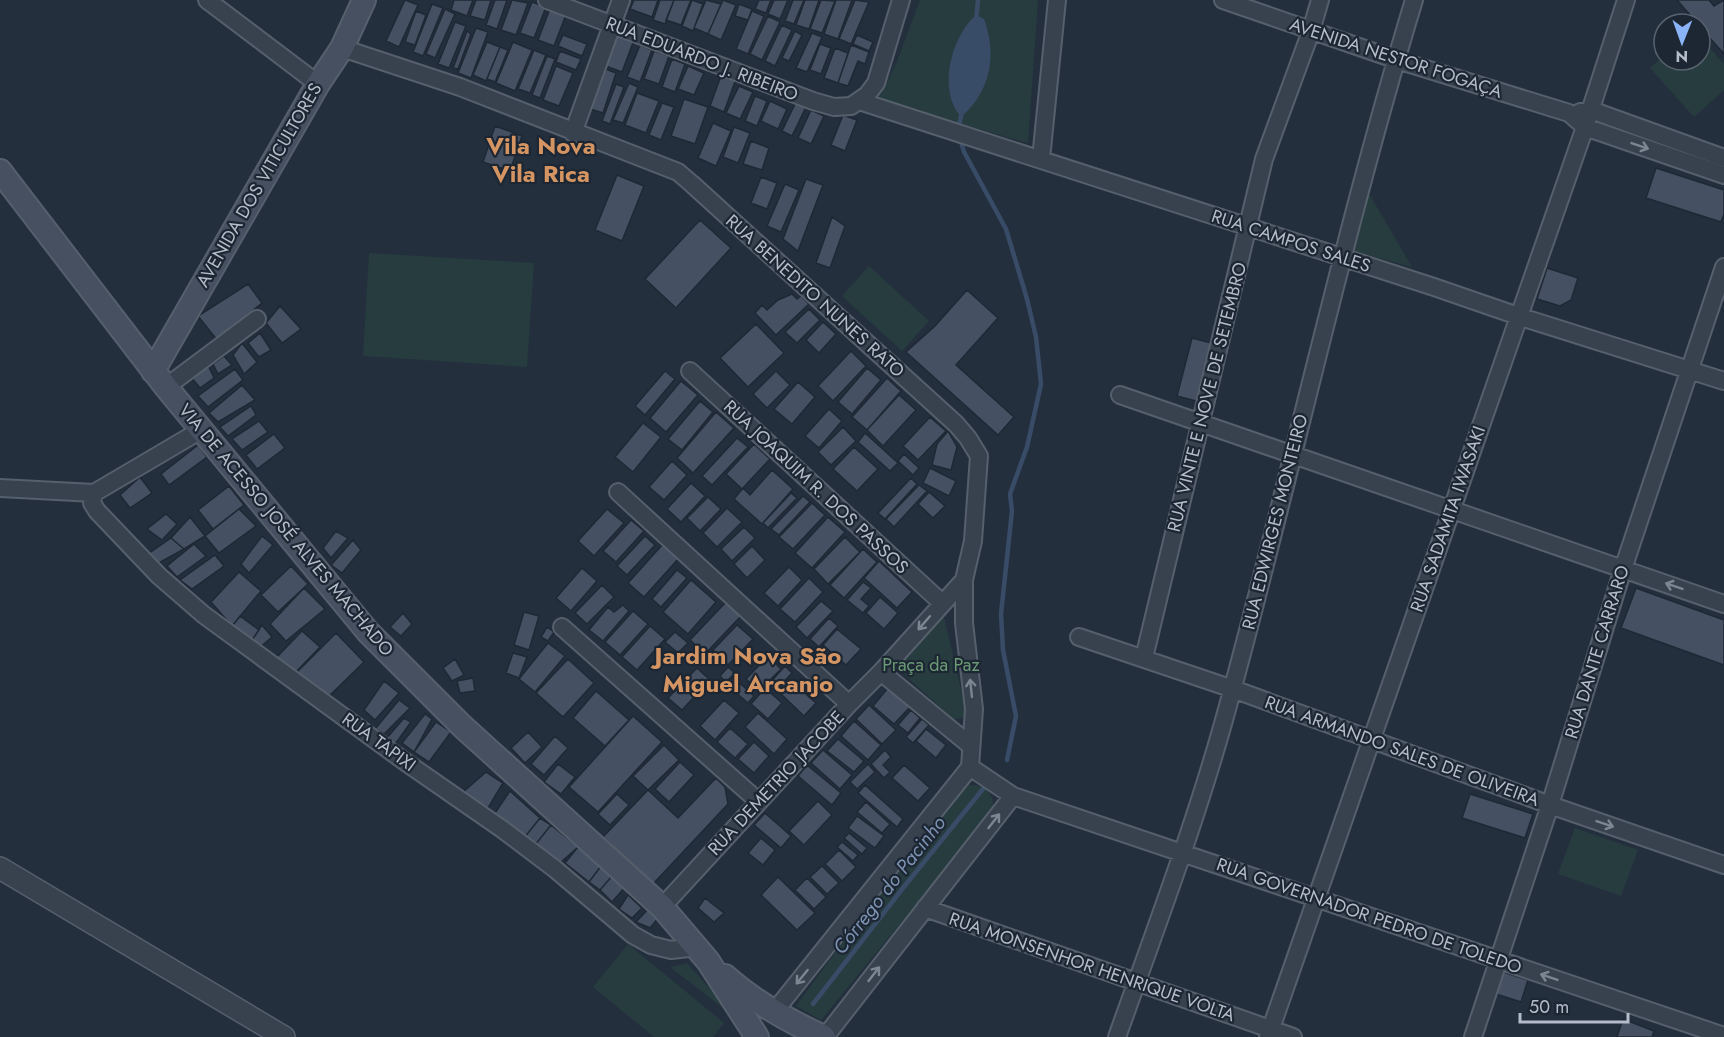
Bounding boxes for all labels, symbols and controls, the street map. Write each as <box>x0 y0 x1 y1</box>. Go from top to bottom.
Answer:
street label: RUA EDUARDO J. RIBEIRO <box>602 10 802 108</box>
street label: AVENIDA NESTOR FOGAÇA <box>1286 11 1506 105</box>
north arrow <box>1652 12 1712 72</box>
text: N <box>1675 45 1688 68</box>
street label: AVENIDA DOS VITICULTORES <box>190 78 328 292</box>
district label: Vila Nova Vila Rica <box>485 128 596 191</box>
one-way arrow <box>1630 142 1649 153</box>
street label: RUA CAMPOS SALES <box>1208 203 1374 279</box>
street label: RUA BENEDITO NUNES RATO <box>720 208 910 384</box>
street label: RUA VINTE E NOVE DE SETEMBRO <box>1161 259 1253 535</box>
street label: RUA JOAQUIM R. DOS PASSOS <box>718 394 914 580</box>
street label: VIA DE ACESSO JOSÉ ALVES MACHADO <box>172 398 400 662</box>
street label: RUA EDWIRGES MONTEIRO <box>1236 411 1314 633</box>
street label: RUA SADAMITA IWASAKI <box>1404 422 1492 616</box>
street label: RUA DANTE CARRARO <box>1558 562 1636 742</box>
one-way arrow <box>1665 580 1683 591</box>
one-way arrow <box>917 615 931 630</box>
district label: Jardim Nova São Miguel Arcanjo <box>651 638 841 701</box>
park label: Praça da Paz <box>882 652 981 678</box>
one-way arrow <box>965 679 976 698</box>
street label: RUA ARMANDO SALES DE OLIVEIRA <box>1261 689 1543 813</box>
street label: RUA DEMETRIO JACOBE <box>702 705 850 861</box>
street label: RUA TAPIXI <box>337 706 421 778</box>
water label: Córrego do Pacinho <box>826 810 953 961</box>
one-way arrow <box>987 813 1000 829</box>
one-way arrow <box>1595 820 1614 831</box>
street label: RUA GOVERNADOR PEDRO DE TOLEDO <box>1213 851 1525 981</box>
street label: RUA MONSENHOR HENRIQUE VOLTA <box>946 906 1239 1028</box>
one-way arrow <box>867 967 880 983</box>
one-way arrow <box>796 968 809 984</box>
one-way arrow <box>1540 971 1559 982</box>
scale bar <box>1520 986 1628 1024</box>
text: 50 m <box>1529 994 1569 1020</box>

